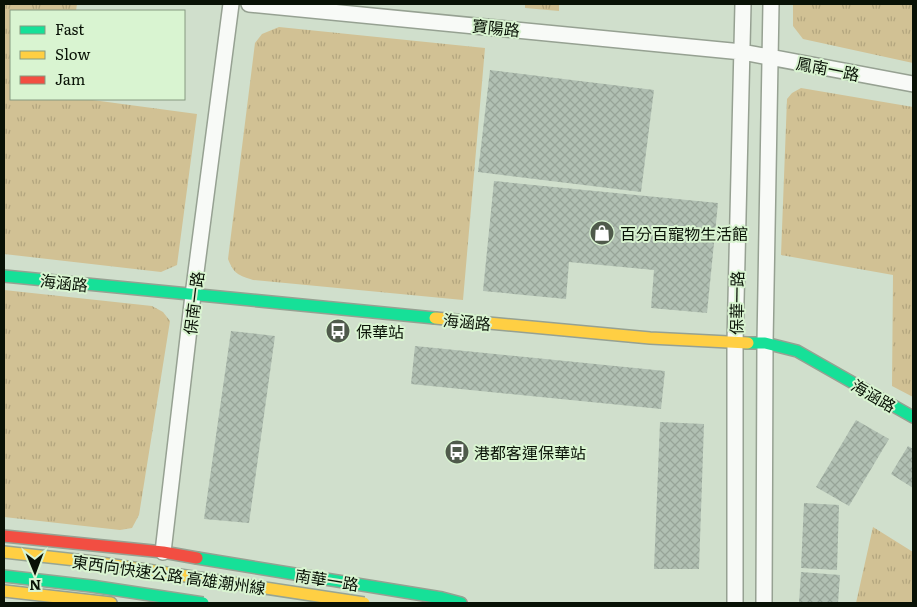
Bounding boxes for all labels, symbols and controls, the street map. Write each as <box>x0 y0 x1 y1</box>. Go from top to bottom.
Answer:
legend <box>10 10 185 100</box>
street label: 寶陽路 <box>471 13 521 41</box>
text: Fast <box>55 17 84 40</box>
text: Slow <box>55 42 90 65</box>
street label: 鳳南一路 <box>794 50 862 86</box>
text: Jam <box>55 67 86 90</box>
shop icon: 百分百寵物生活館 <box>589 220 615 246</box>
place label: 百分百寵物生活館 <box>620 221 748 245</box>
street label: 海涵路 <box>39 268 89 296</box>
street label: 保南一路 <box>177 270 209 336</box>
street label: 保華一路 <box>723 271 749 335</box>
street label: 海涵路 <box>442 307 492 335</box>
bus stop icon: 保華站 <box>325 318 351 344</box>
place label: 保華站 <box>356 319 404 343</box>
street label: 海涵路 <box>847 373 901 417</box>
bus stop icon: 港都客運保華站 <box>444 439 470 465</box>
place label: 港都客運保華站 <box>474 440 586 464</box>
north arrow <box>10 547 60 597</box>
street label: 東西向快速公路 高雄潮州線 <box>71 549 267 599</box>
street label: 南華一路 <box>294 562 360 596</box>
text: N <box>29 576 41 596</box>

